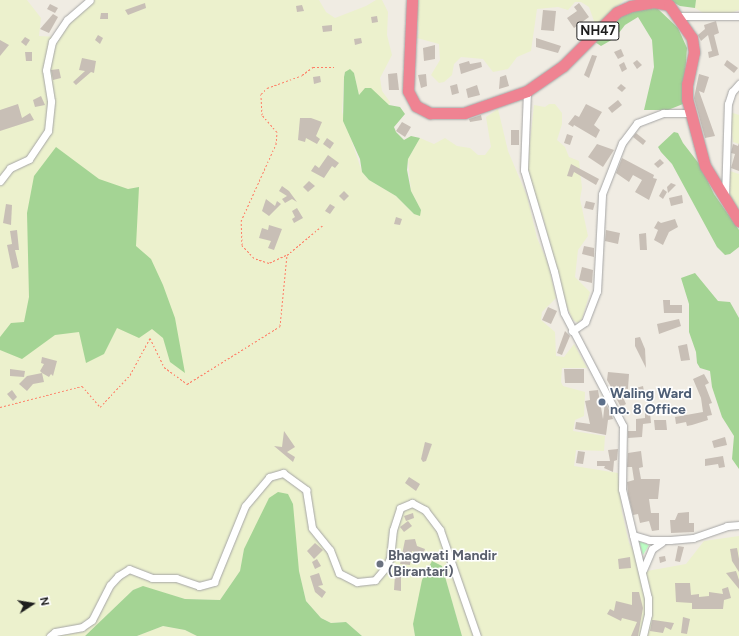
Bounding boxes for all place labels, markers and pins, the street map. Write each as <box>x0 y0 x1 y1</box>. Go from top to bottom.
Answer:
place label: Waling Ward no. 8 Office <box>610 386 692 418</box>
marker: Waling Ward no. 8 Office <box>597 397 607 407</box>
place label: Bhagwati Mandir (Birantari) <box>388 548 497 580</box>
marker: Bhagwati Mandir (Birantari) <box>375 559 385 569</box>

